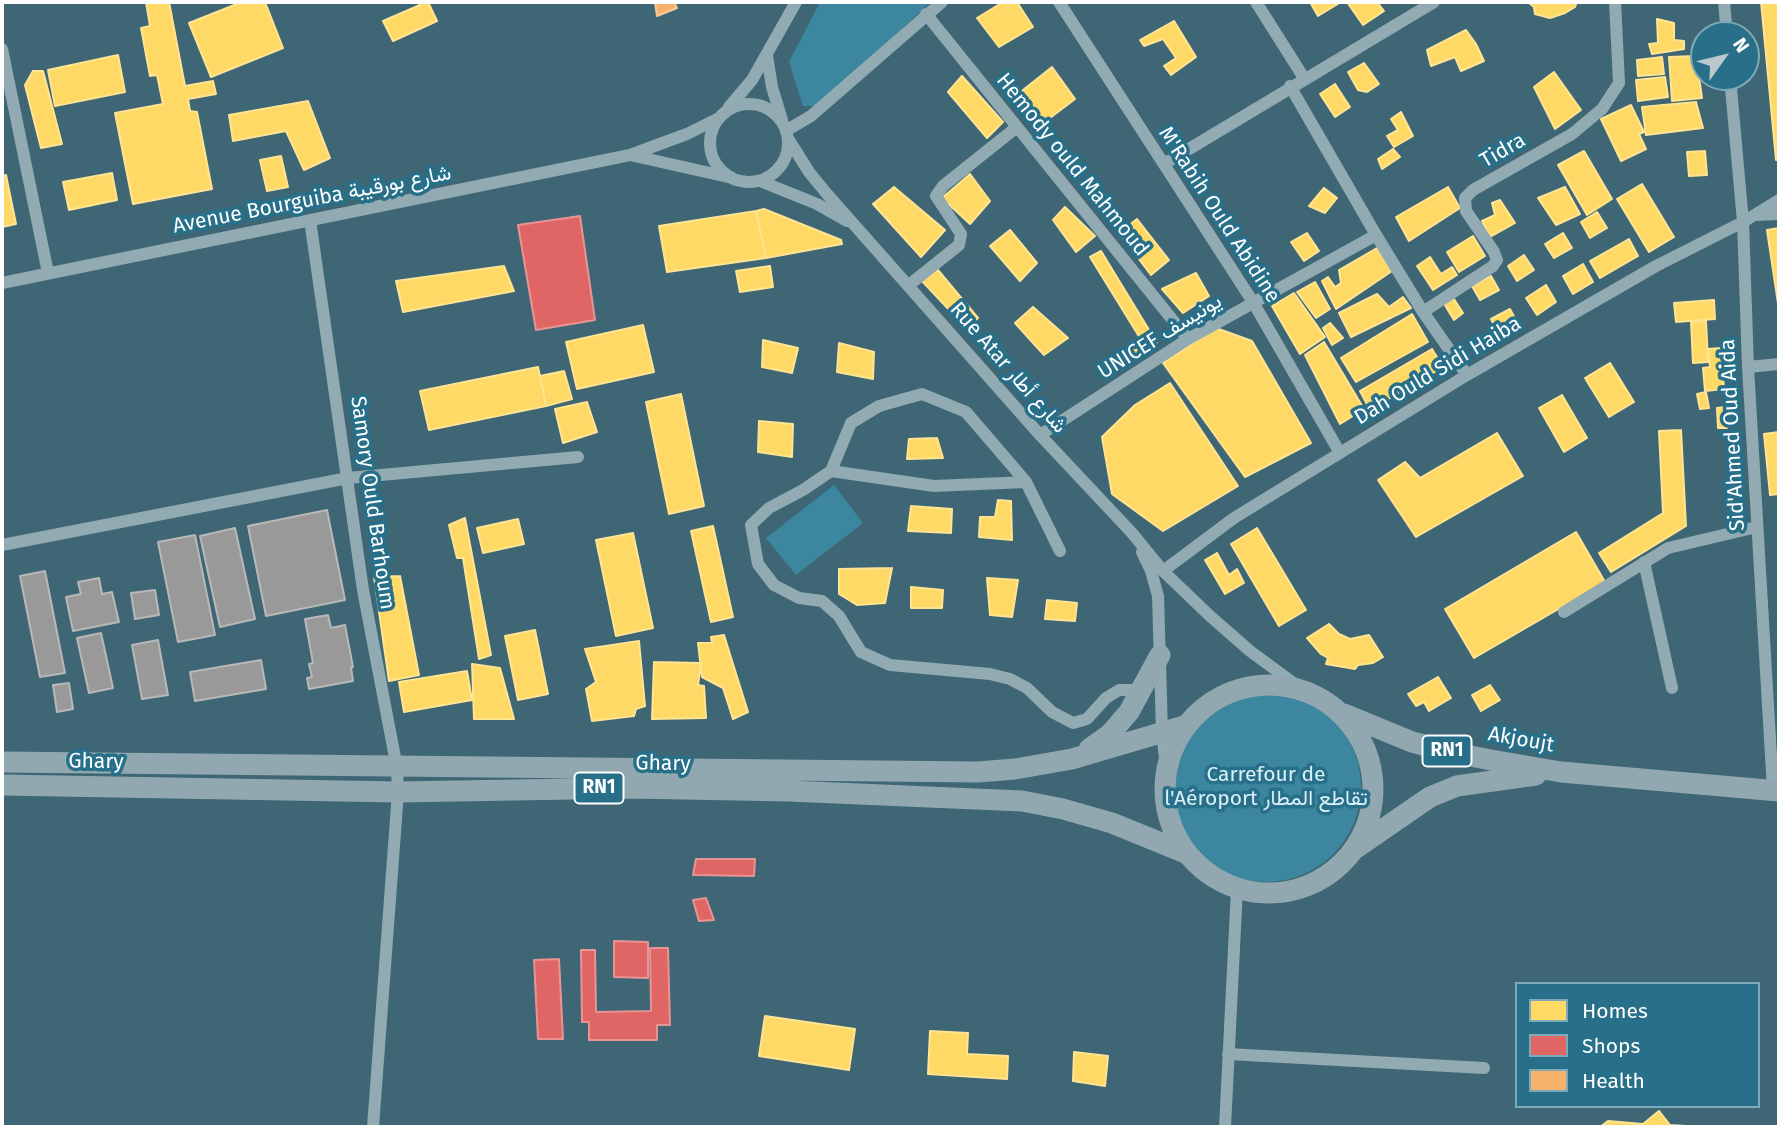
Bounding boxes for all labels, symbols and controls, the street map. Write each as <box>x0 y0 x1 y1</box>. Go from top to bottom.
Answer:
north arrow <box>1690 21 1760 91</box>
text: N <box>1728 33 1754 57</box>
street label: Hemody ould Mahmoud <box>990 68 1154 262</box>
street label: M'Rabih Ould Abidine <box>1153 122 1285 308</box>
street label: Tidra <box>1476 128 1530 174</box>
street label: Avenue Bourguiba شارع بورقيبة <box>171 161 453 239</box>
street label: UNICEF يونيسف <box>1093 289 1227 385</box>
street label: Rue Atar شارع أطار <box>944 297 1072 439</box>
street label: Dah Ould Sidi Haiba <box>1350 311 1526 431</box>
street label: Sid'Ahmed Oud Aida <box>1715 338 1751 532</box>
street label: Samory Ould Barhoum <box>345 395 399 611</box>
street label: Akjoujt <box>1486 722 1556 758</box>
road number: RN1 <box>1422 736 1472 766</box>
street label: Ghary <box>68 749 124 775</box>
street label: Ghary <box>635 751 691 777</box>
park label: Carrefour de l'Aéroport تقاطع المطار <box>1164 762 1368 812</box>
road number: RN1 <box>574 772 624 804</box>
legend <box>1515 982 1760 1108</box>
text: Homes <box>1582 998 1648 1024</box>
text: Shops <box>1582 1033 1640 1059</box>
text: Health <box>1582 1068 1645 1094</box>

